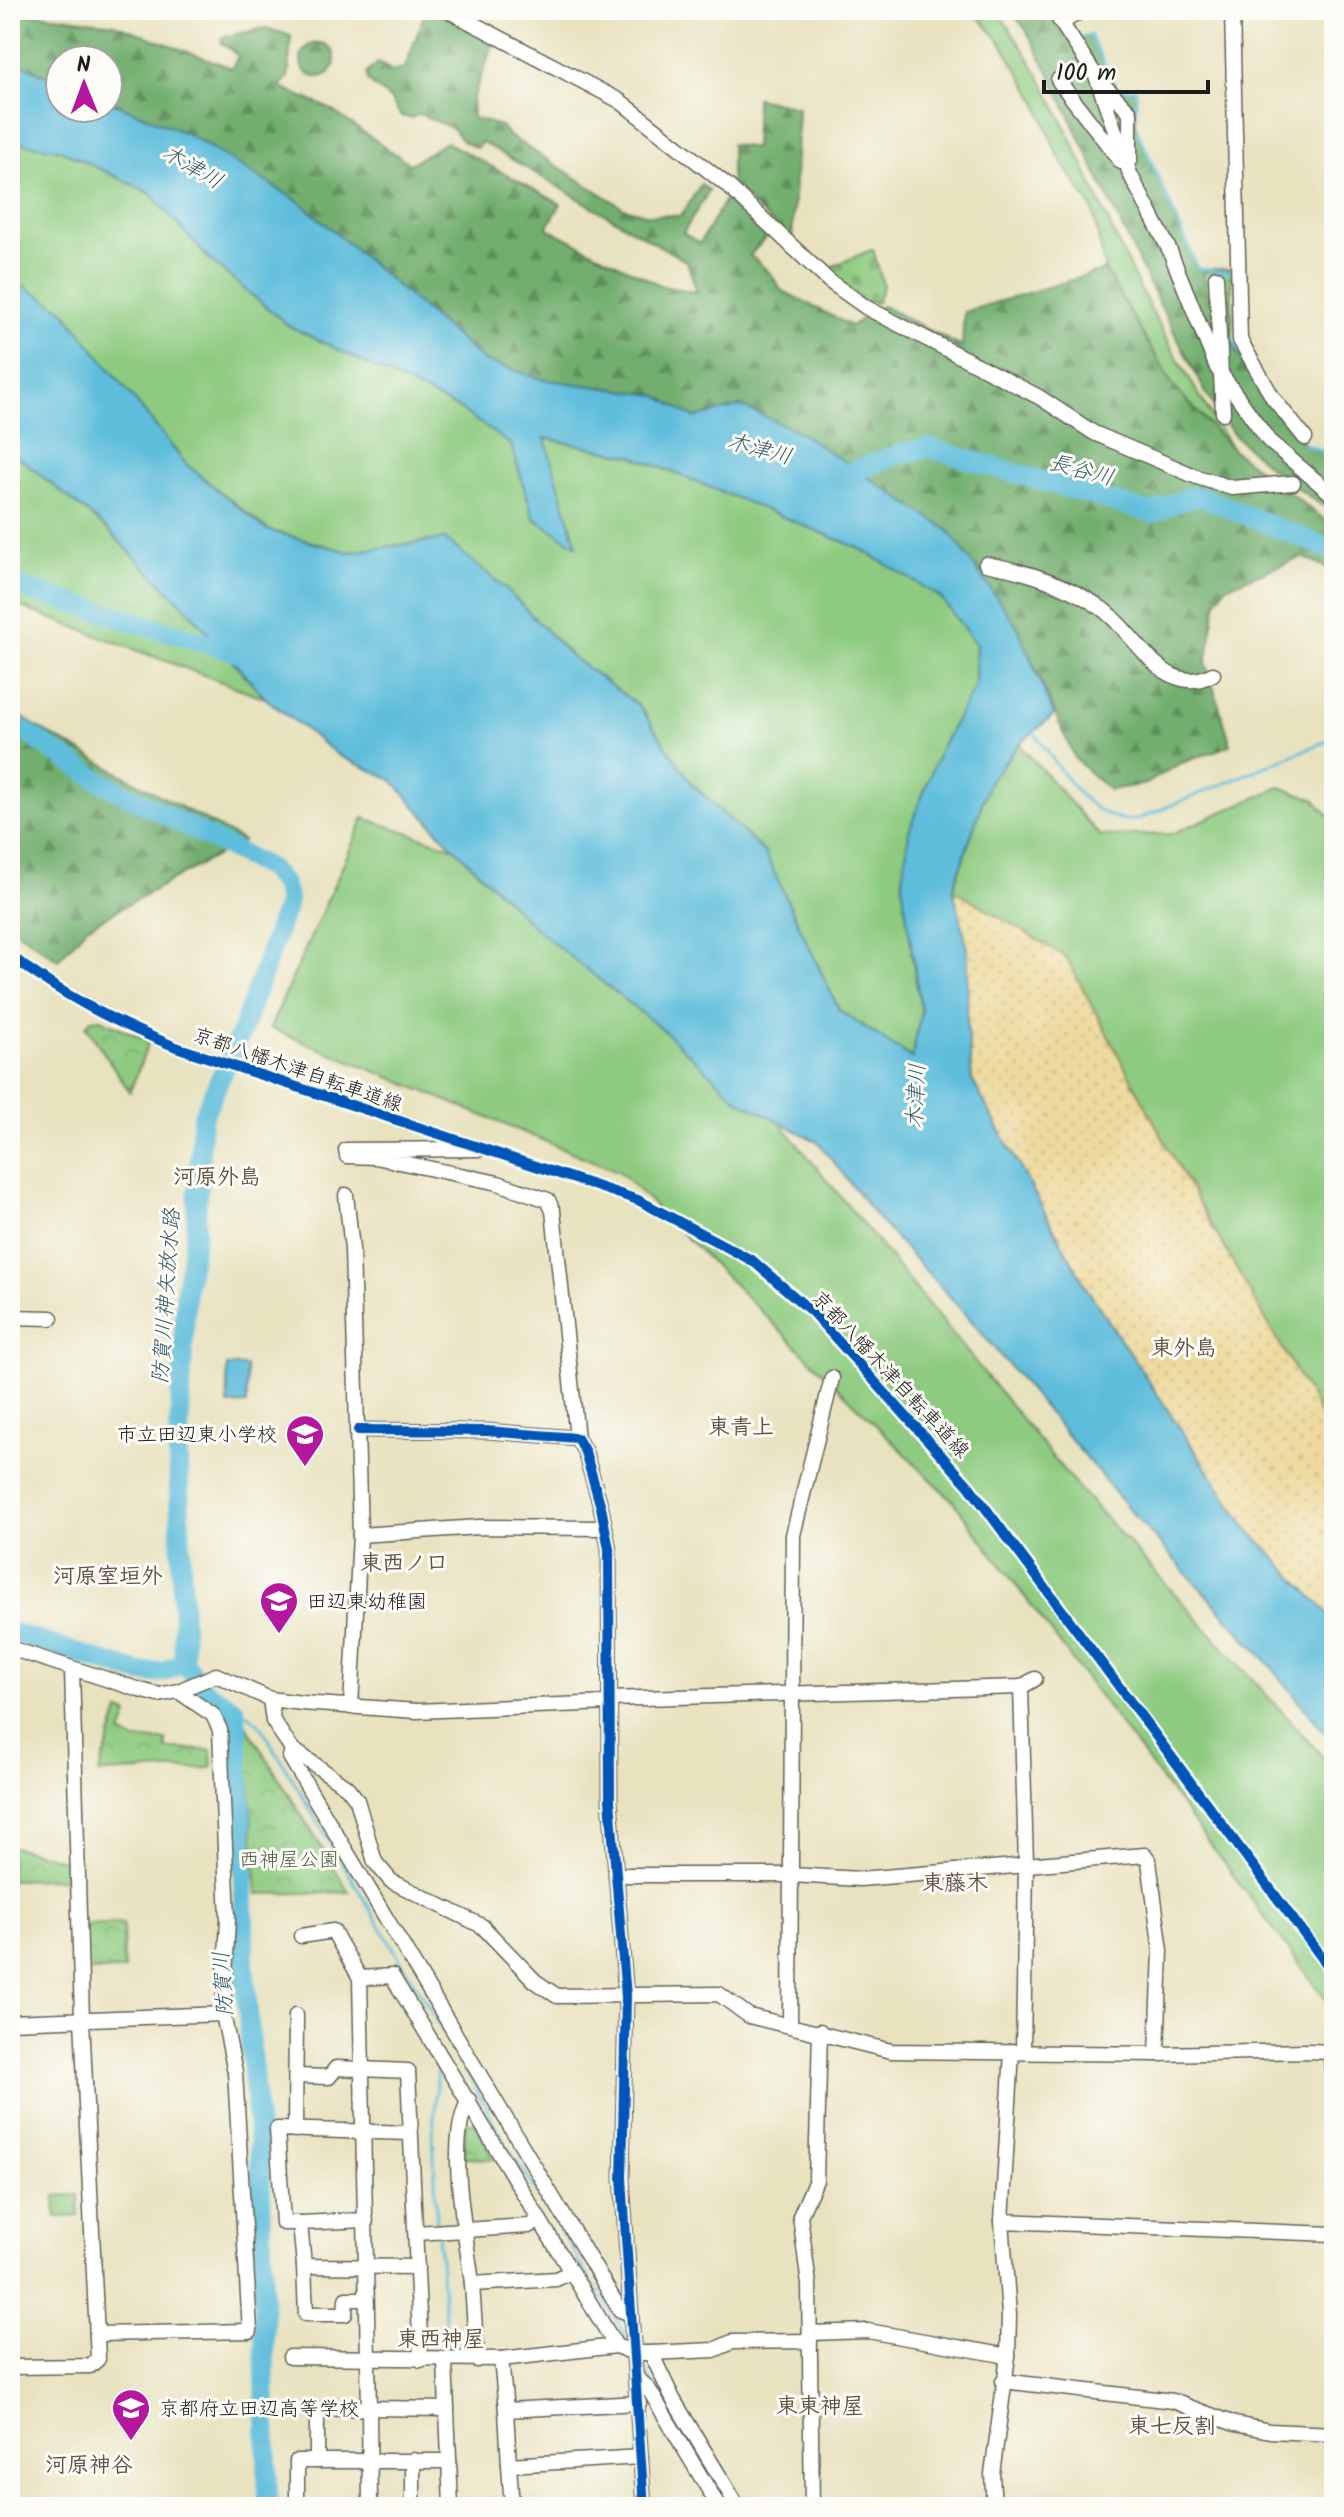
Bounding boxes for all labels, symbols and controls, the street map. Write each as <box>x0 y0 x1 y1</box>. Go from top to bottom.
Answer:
north arrow <box>44 44 124 124</box>
scale bar <box>1044 44 1208 94</box>
text: N <box>76 49 91 84</box>
text: 100 m <box>1056 54 1116 93</box>
water label: 木津川 <box>154 137 229 200</box>
water label: 木津川 <box>723 425 796 476</box>
water label: 長谷川 <box>1045 446 1118 497</box>
street label: 京都八幡木津自転車道線 <box>188 1020 407 1122</box>
water label: 木津川 <box>899 1062 936 1130</box>
district label: 河原外島 <box>173 1161 261 1196</box>
water label: 防賀川神矢放水路 <box>144 1205 191 1385</box>
street label: 京都八幡木津自転車道線 <box>803 1284 976 1467</box>
district label: 東外島 <box>1151 1332 1217 1367</box>
district label: 東青上 <box>708 1411 774 1446</box>
school or university icon: 市立田辺東小学校 <box>284 1413 326 1468</box>
place label: 市立田辺東小学校 <box>117 1420 277 1452</box>
district label: 東西ノ口 <box>360 1547 448 1582</box>
district label: 河原室垣外 <box>53 1560 163 1595</box>
school or university icon: 田辺東幼稚園 <box>258 1580 300 1635</box>
place label: 田辺東幼稚園 <box>307 1587 427 1619</box>
park label: 西神屋公園 <box>239 1845 339 1877</box>
district label: 東藤木 <box>922 1867 988 1902</box>
water label: 防賀川 <box>205 1950 244 2018</box>
district label: 東西神屋 <box>397 2323 485 2358</box>
school or university icon: 京都府立田辺高等学校 <box>110 2387 152 2442</box>
district label: 東東神屋 <box>776 2390 864 2425</box>
place label: 京都府立田辺高等学校 <box>159 2394 359 2426</box>
district label: 東七反割 <box>1128 2410 1216 2445</box>
district label: 河原神谷 <box>45 2449 133 2484</box>

